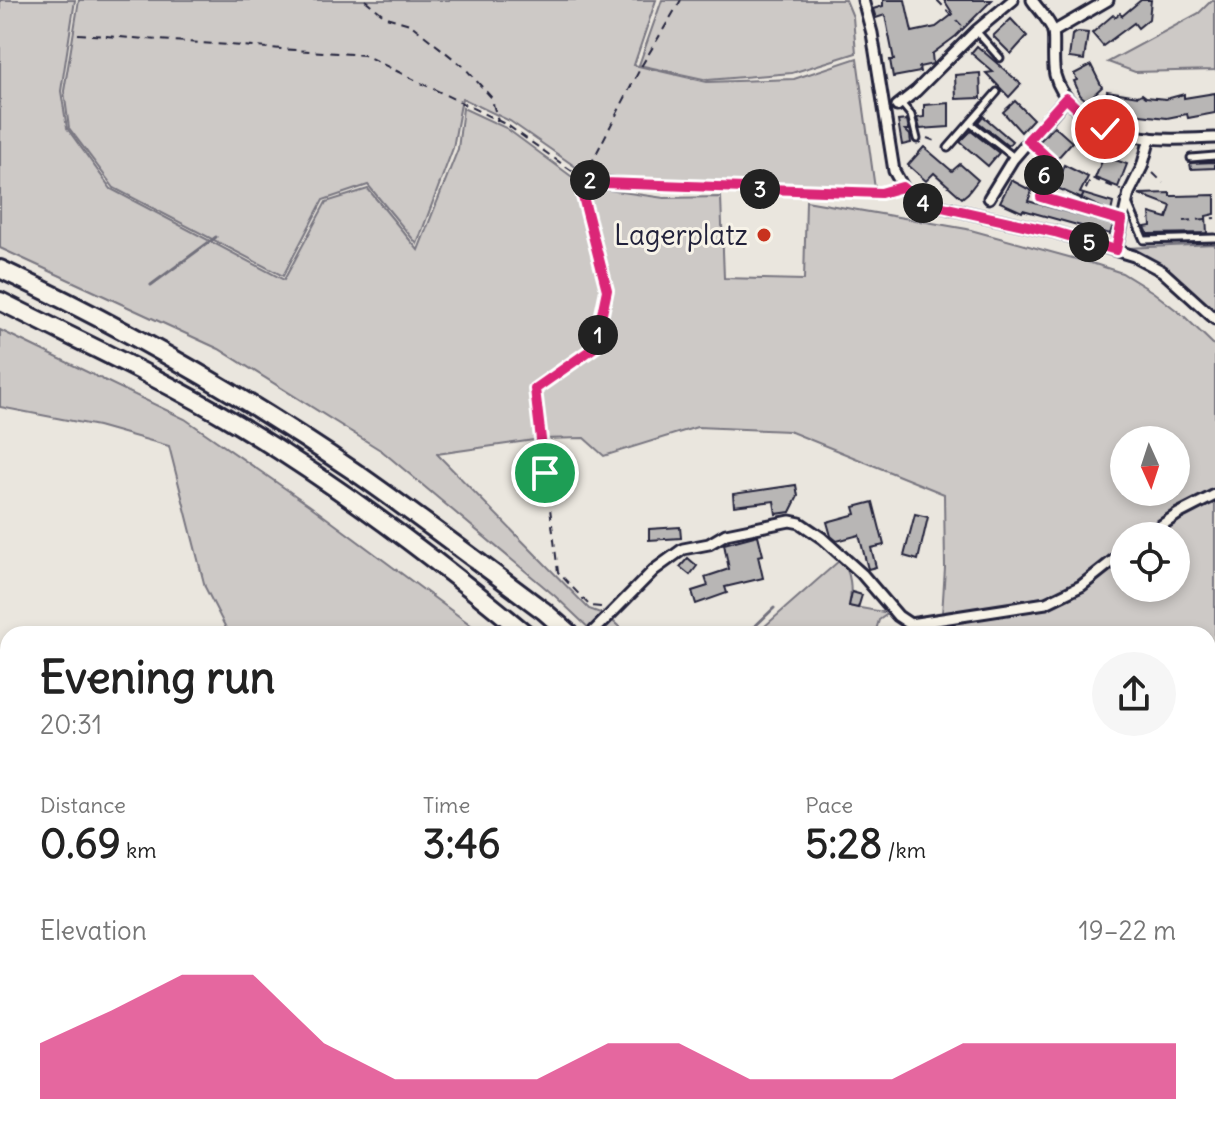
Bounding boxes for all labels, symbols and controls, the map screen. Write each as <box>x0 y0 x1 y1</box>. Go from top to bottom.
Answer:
pin <box>1071 95 1139 163</box>
icon: check <box>1083 107 1127 151</box>
pin: 6 <box>1024 155 1064 195</box>
pin: 2 <box>570 160 610 200</box>
text: 6 <box>1038 161 1050 189</box>
text: 2 <box>584 166 596 194</box>
pin: 3 <box>740 169 780 209</box>
text: 3 <box>754 175 766 203</box>
pin: 4 <box>903 183 943 223</box>
text: 4 <box>917 189 929 217</box>
place label: Lagerplatz <box>614 217 748 253</box>
pin: 5 <box>1069 222 1109 262</box>
marker: Lagerplatz <box>755 226 773 244</box>
text: 5 <box>1083 228 1095 256</box>
pin: 1 <box>578 315 618 355</box>
text: 1 <box>594 321 602 349</box>
north arrow <box>1110 426 1190 506</box>
map controls <box>1110 426 1190 602</box>
pin <box>511 439 579 507</box>
icon: arrive <box>523 451 567 495</box>
button: locate <box>1110 522 1190 602</box>
text: Evening run <box>40 650 275 705</box>
button: share <box>1092 652 1176 736</box>
text: 20:31 <box>40 708 102 741</box>
text: Distance <box>40 791 126 819</box>
text: Time <box>423 791 470 819</box>
text: Pace <box>805 791 853 819</box>
text: 0.69 <box>40 819 121 869</box>
text: 3:46 <box>423 819 501 869</box>
text: 5:28 <box>805 819 882 869</box>
text: km <box>121 836 156 864</box>
text: /km <box>882 836 926 864</box>
text: Elevation <box>40 914 147 947</box>
text: 19–22 m <box>1078 914 1176 947</box>

